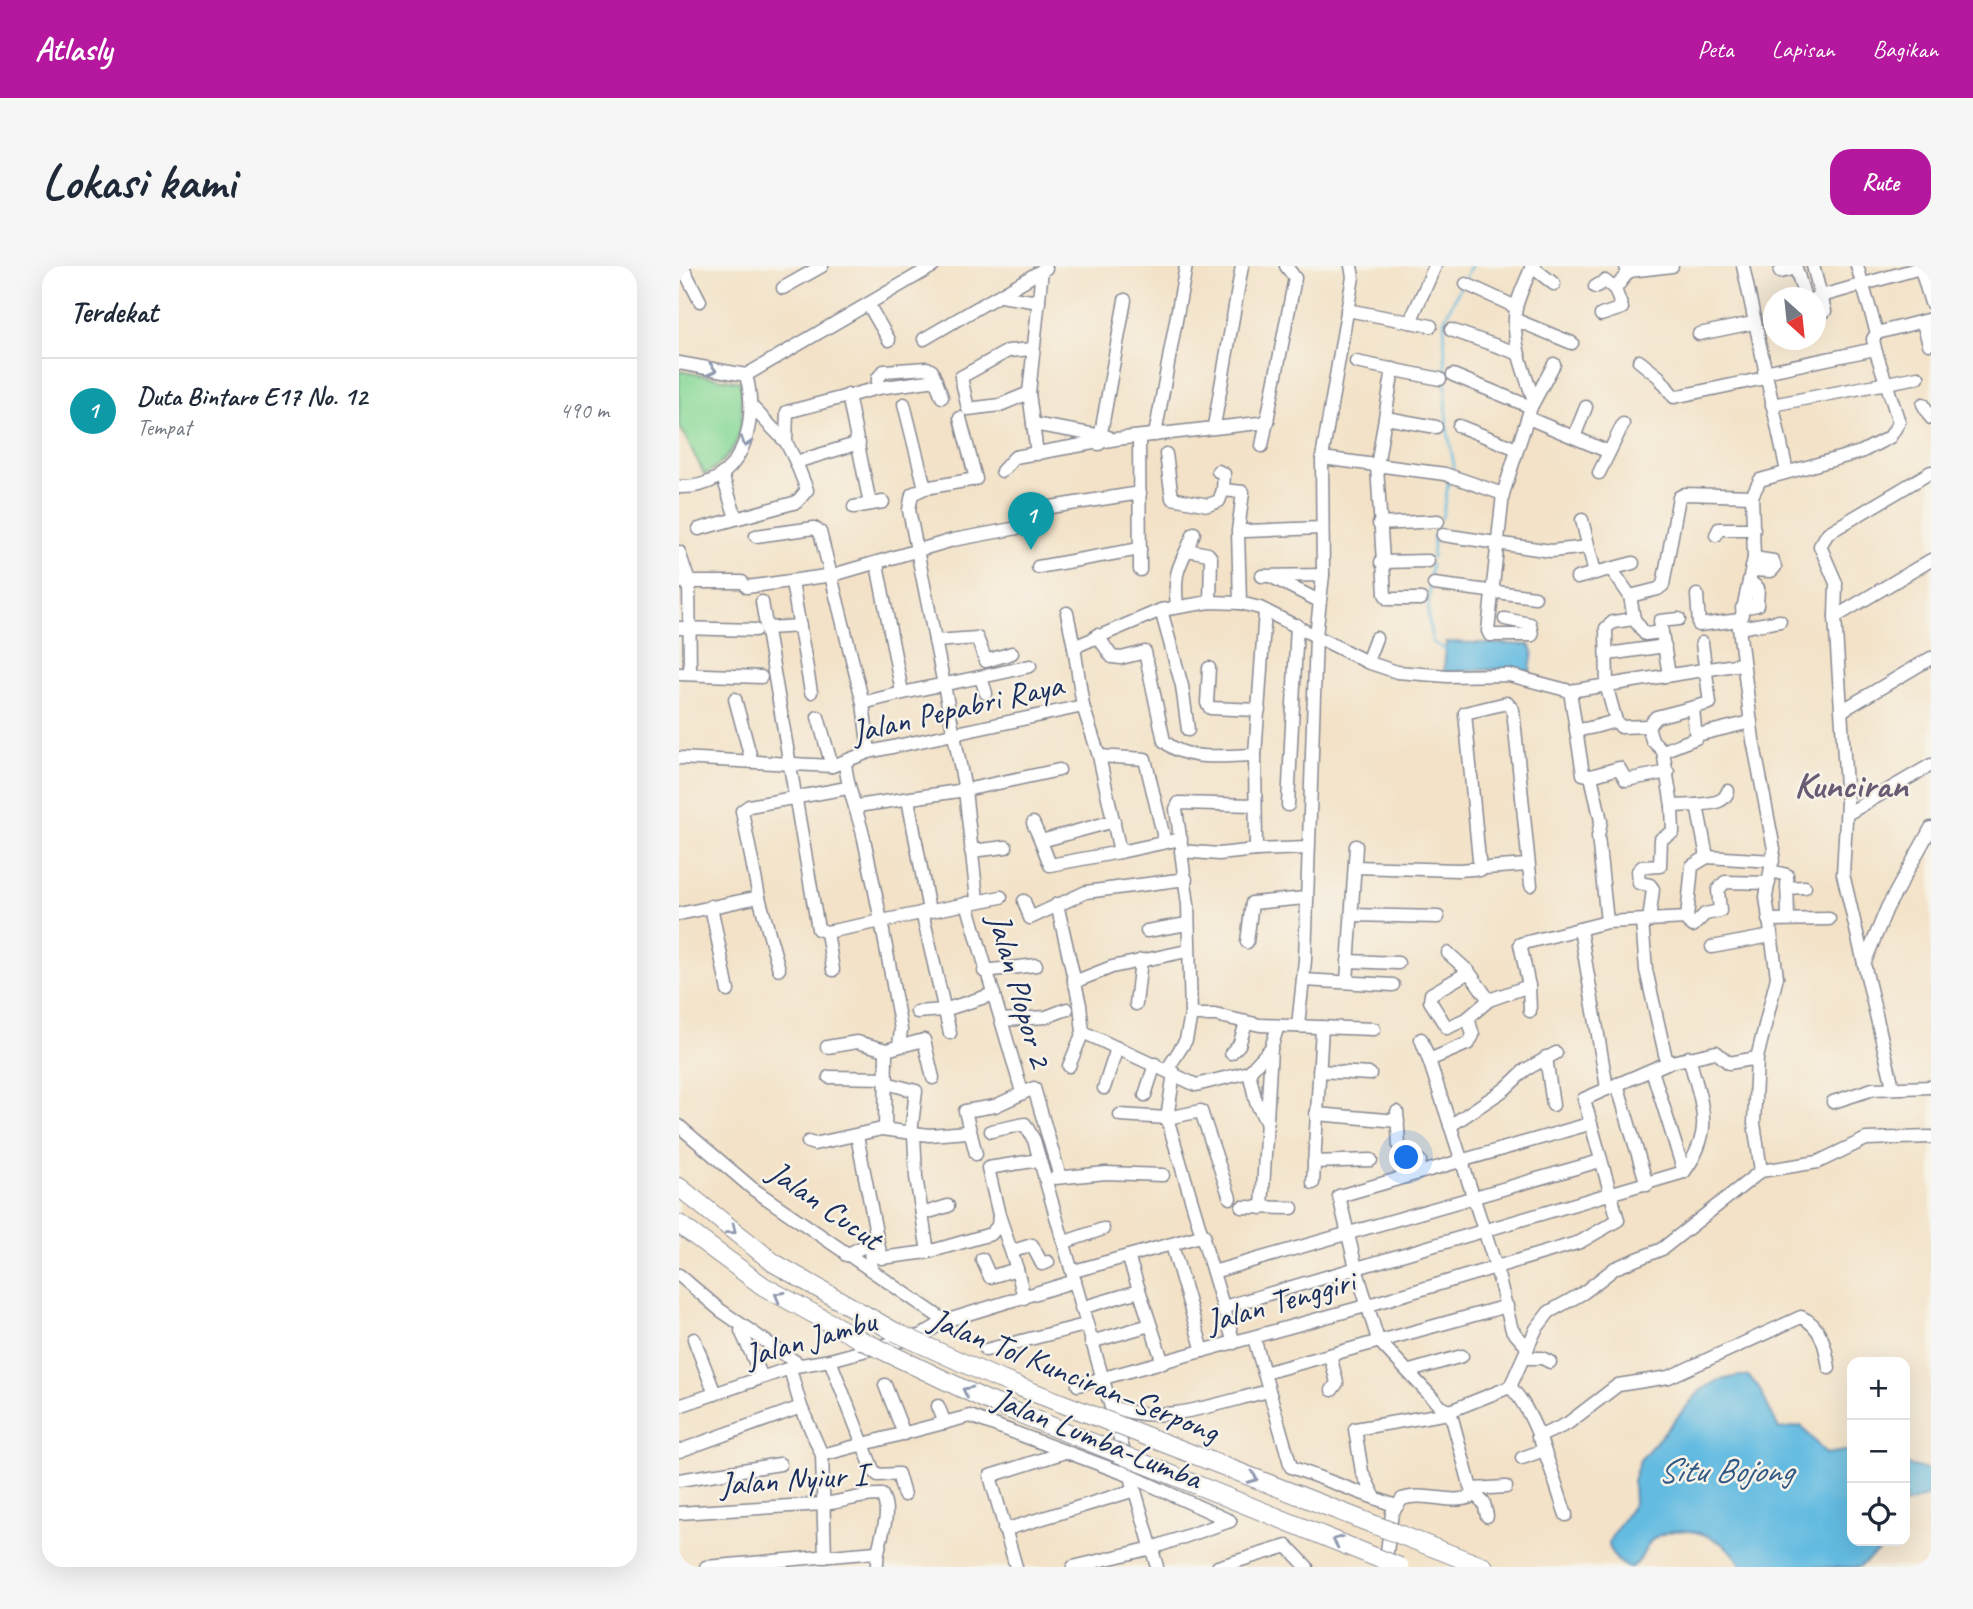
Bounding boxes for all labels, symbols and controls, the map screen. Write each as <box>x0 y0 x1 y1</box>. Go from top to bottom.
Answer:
text: Atlasly <box>35 28 112 70</box>
text: Peta <box>1697 34 1734 64</box>
text: Lapisan <box>1772 34 1835 64</box>
text: Bagikan <box>1873 34 1938 64</box>
button: Rute <box>1830 149 1931 215</box>
text: Lokasi kami <box>42 151 235 213</box>
north arrow <box>1763 287 1826 350</box>
text: Terdekat <box>70 293 158 331</box>
one-way arrow <box>706 362 718 376</box>
text: Duta Bintaro E17 No. 12 <box>137 380 367 413</box>
text: 1 <box>88 396 98 425</box>
text: 490 m <box>560 396 609 425</box>
text: Tempat <box>137 413 191 442</box>
one-way arrow <box>740 435 754 447</box>
pin: 1 <box>1008 492 1054 550</box>
street label: Jalan Pepabri Raya <box>846 663 1069 753</box>
district label: Kunciran <box>1794 761 1909 808</box>
street label: Jalan Plopor 2 <box>978 907 1063 1075</box>
your location <box>1389 1140 1423 1174</box>
street label: Jalan Cucut <box>759 1149 893 1261</box>
one-way arrow <box>724 1222 736 1235</box>
street label: Jalan Tenggiri <box>1199 1259 1363 1343</box>
one-way arrow <box>774 1291 787 1304</box>
street label: Jalan Tol Kunciran–Serpong <box>922 1297 1226 1453</box>
street label: Jalan Jambu <box>738 1299 882 1377</box>
map controls <box>1847 1357 1910 1546</box>
button: + <box>1847 1357 1910 1420</box>
street label: Jalan Lumba-Lumba <box>986 1376 1209 1499</box>
one-way arrow <box>962 1385 974 1399</box>
button: − <box>1847 1420 1910 1483</box>
water label: Situ Bojong <box>1657 1448 1797 1493</box>
street label: Jalan Nyiur I <box>716 1452 875 1505</box>
one-way arrow <box>1246 1470 1258 1484</box>
button: locate <box>1847 1483 1910 1546</box>
one-way arrow <box>1331 1536 1343 1550</box>

